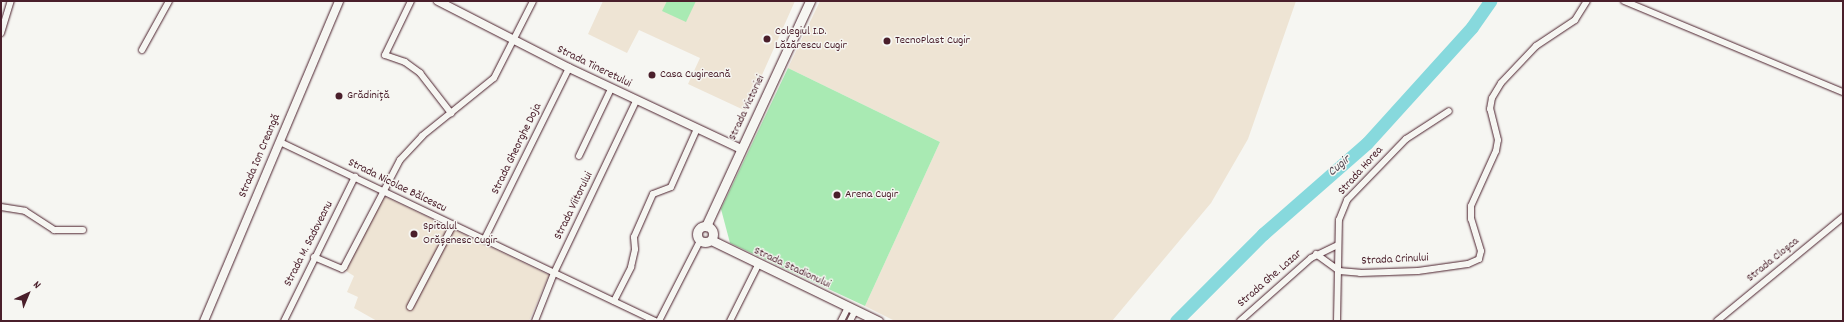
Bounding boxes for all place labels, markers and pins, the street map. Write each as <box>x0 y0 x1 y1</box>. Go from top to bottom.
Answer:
place label: Colegiul I.D. Lăzărescu Cugir <box>775 25 847 53</box>
marker: Colegiul I.D. Lăzărescu Cugir <box>762 34 772 44</box>
place label: TecnoPlast Cugir <box>895 34 970 48</box>
marker: TecnoPlast Cugir <box>882 36 892 46</box>
place label: Casa Cugireană <box>660 68 730 82</box>
marker: Casa Cugireană <box>647 70 657 80</box>
place label: Grădiniță <box>347 89 389 103</box>
marker: Grădiniță <box>334 91 344 101</box>
place label: Arena Cugir <box>845 188 898 202</box>
marker: Arena Cugir <box>832 190 842 200</box>
place label: Spitalul Orășenesc Cugir <box>423 220 497 248</box>
marker: Spitalul Orășenesc Cugir <box>408 228 420 240</box>

